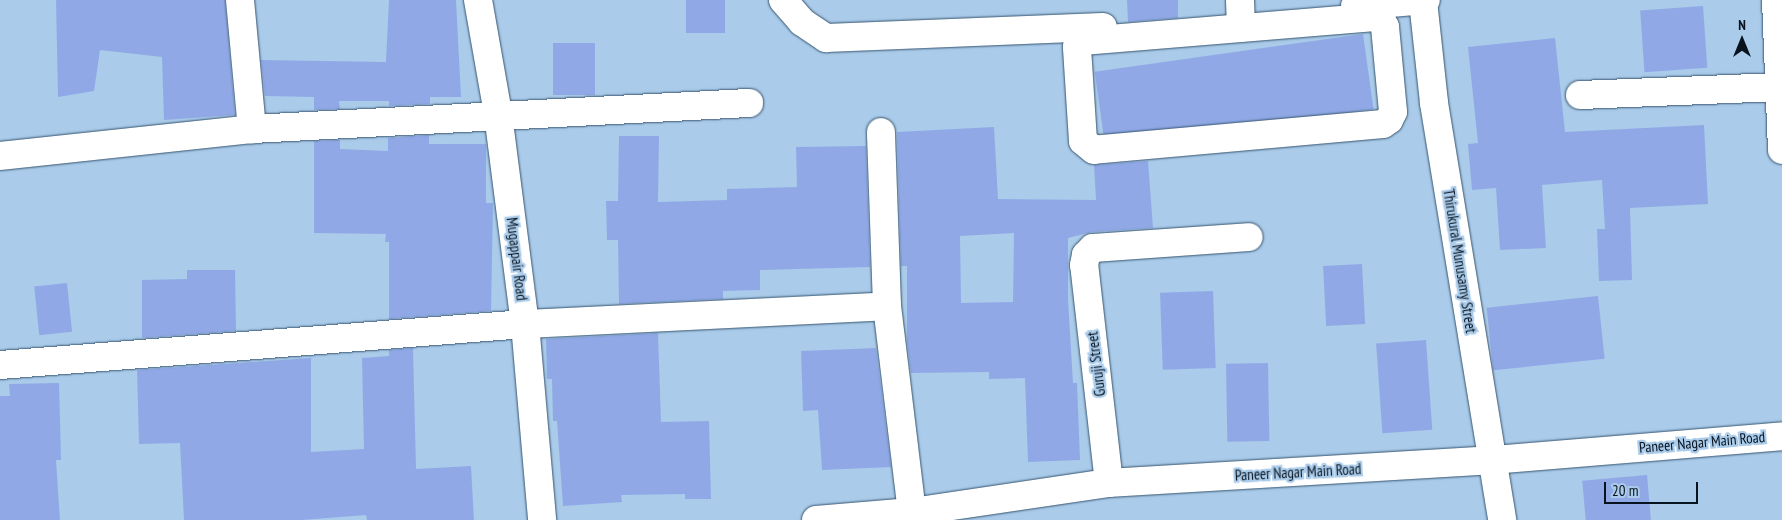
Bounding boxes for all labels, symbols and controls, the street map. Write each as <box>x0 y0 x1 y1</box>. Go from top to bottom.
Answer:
north arrow <box>1717 15 1767 65</box>
text: N <box>1738 16 1746 34</box>
street label: Thirukural Munusamy Street <box>1440 187 1480 335</box>
street label: Mugappair Road <box>503 216 531 302</box>
street label: Guruji Street <box>1083 331 1109 397</box>
street label: Paneer Nagar Main Road <box>1638 428 1766 456</box>
street label: Paneer Nagar Main Road <box>1234 460 1362 484</box>
scale bar <box>1607 472 1701 504</box>
text: 20 m <box>1612 481 1638 500</box>

